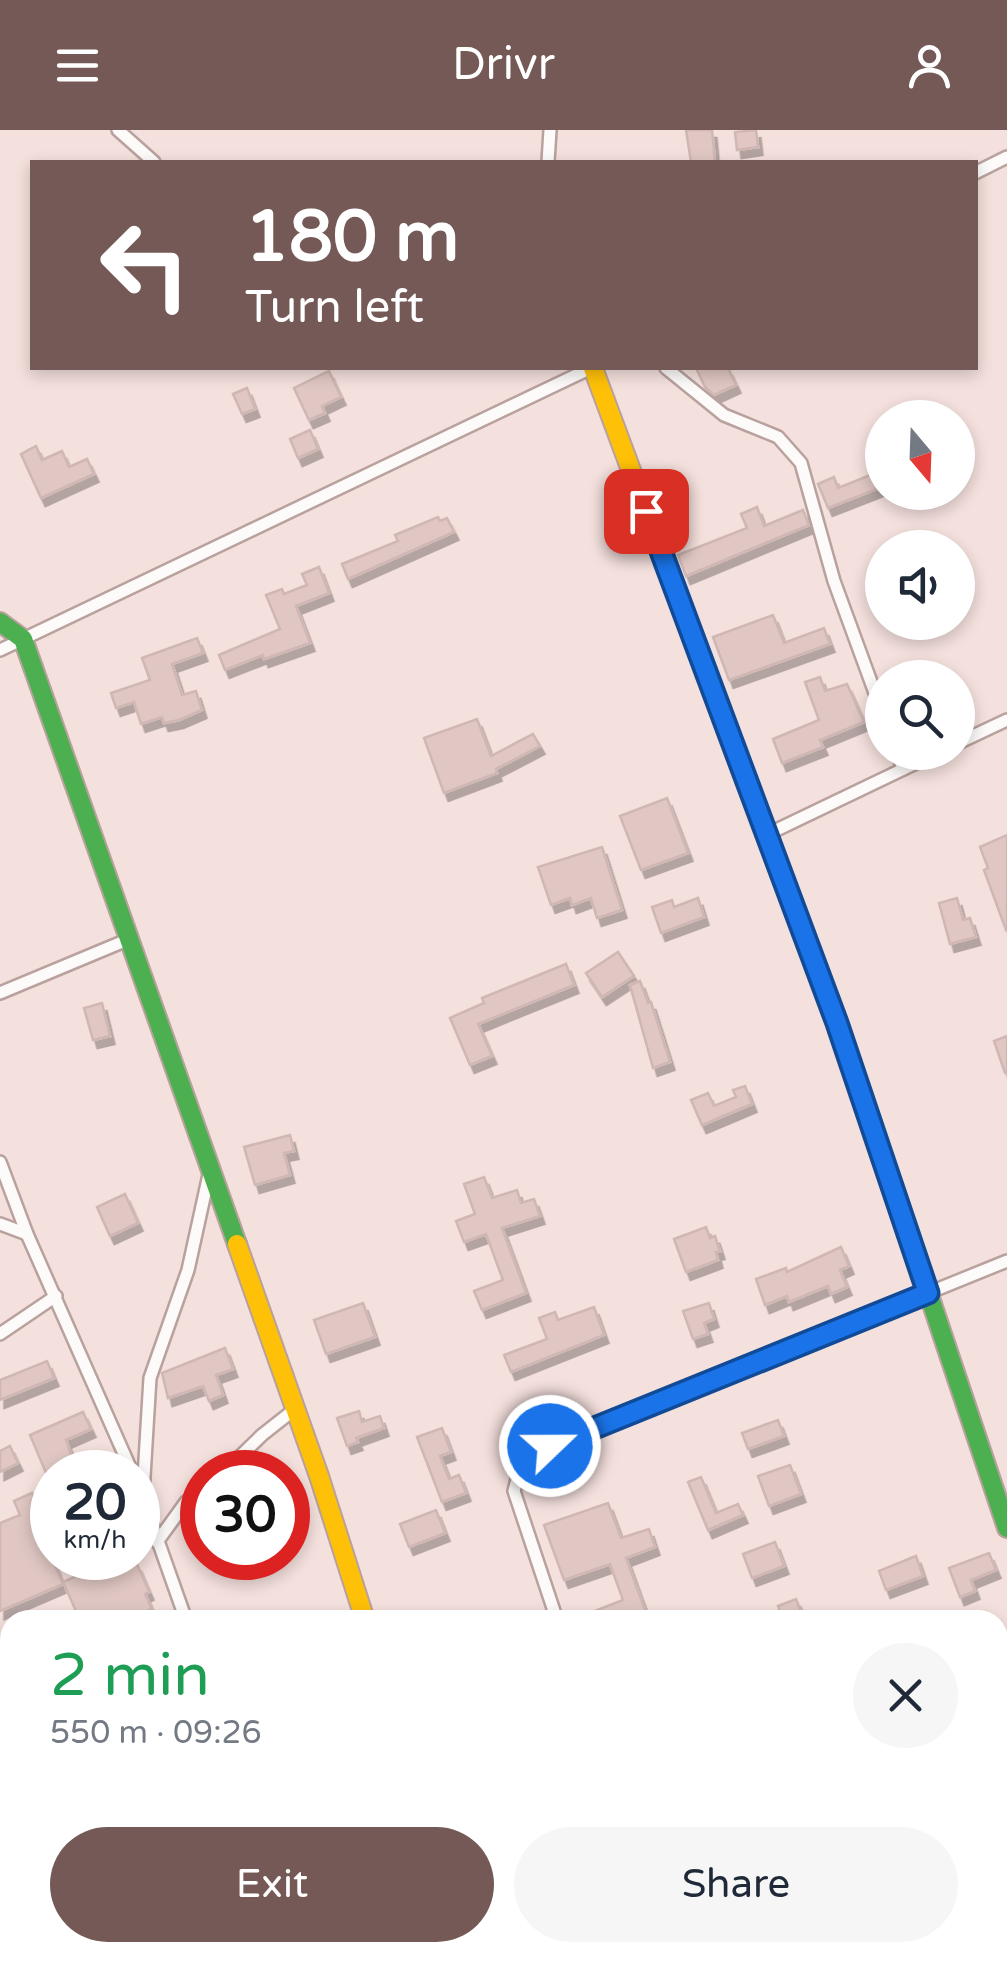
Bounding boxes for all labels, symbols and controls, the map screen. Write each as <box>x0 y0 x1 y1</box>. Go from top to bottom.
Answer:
icon: menu <box>50 38 105 93</box>
text: Drivr <box>452 38 555 92</box>
icon: person <box>902 38 957 93</box>
text: 180 m <box>245 196 459 280</box>
icon: left <box>80 200 210 330</box>
text: Turn left <box>245 281 424 335</box>
north arrow <box>865 400 975 510</box>
map controls <box>865 400 975 770</box>
pin <box>604 469 689 554</box>
icon: arrive <box>619 484 674 539</box>
button: sound <box>865 530 975 640</box>
button: search <box>865 660 975 770</box>
position arrow <box>498 1394 602 1498</box>
speed limit sign: 30 <box>180 1450 310 1580</box>
text: 20 <box>64 1473 126 1533</box>
text: km/h <box>64 1525 126 1555</box>
text: 2 min <box>50 1640 210 1712</box>
button: close <box>853 1643 958 1748</box>
text: 550 m · 09:26 <box>50 1714 262 1752</box>
button: Exit <box>50 1827 494 1942</box>
button: Share <box>514 1827 958 1942</box>

